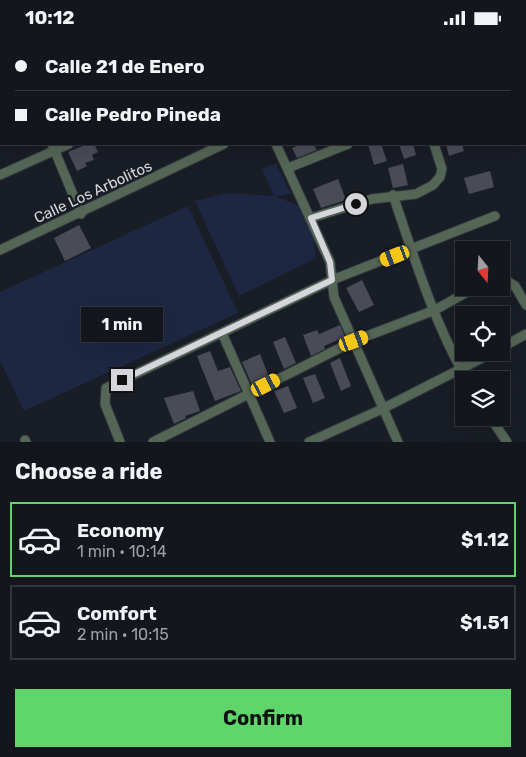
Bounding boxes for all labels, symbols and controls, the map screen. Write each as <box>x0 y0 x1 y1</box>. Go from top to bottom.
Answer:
text: 10:12 <box>25 6 75 29</box>
text: Calle 21 de Enero <box>45 55 205 78</box>
text: Calle Pedro Pineda <box>45 103 221 126</box>
street label: Calle Los Arbolitos <box>31 157 155 227</box>
route start <box>345 193 367 215</box>
north arrow <box>455 241 510 296</box>
map controls <box>455 241 510 426</box>
car <box>378 244 411 268</box>
button: locate <box>455 306 510 361</box>
callout: 1 min <box>81 307 163 343</box>
text: 1 min <box>102 315 142 334</box>
car <box>337 329 370 353</box>
route end <box>111 369 133 391</box>
button: layers <box>455 371 510 426</box>
car <box>249 372 282 398</box>
text: Choose a ride <box>15 458 162 485</box>
icon: car <box>17 517 62 562</box>
text: Economy <box>77 519 164 542</box>
text: $1.12 <box>461 528 509 551</box>
text: 1 min · 10:14 <box>77 542 167 561</box>
icon: car <box>17 600 62 645</box>
text: Comfort <box>77 602 157 625</box>
text: $1.51 <box>460 611 509 634</box>
text: 2 min · 10:15 <box>77 625 169 644</box>
button: Confirm <box>15 689 511 747</box>

